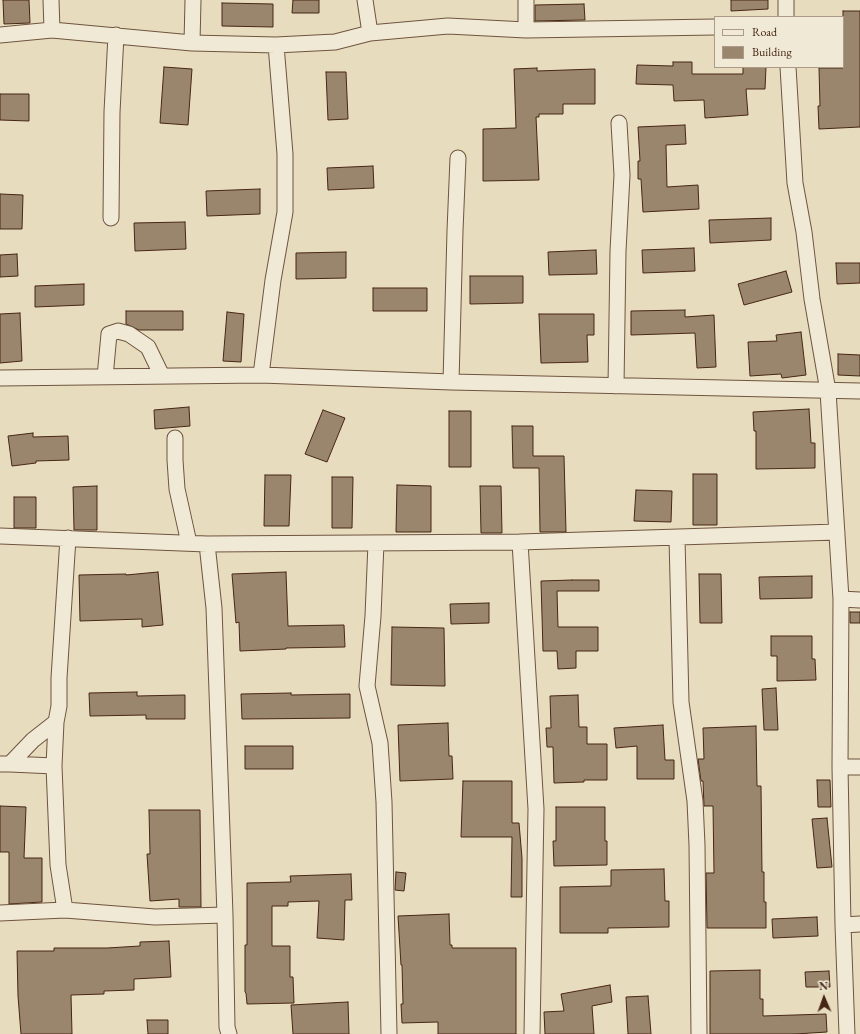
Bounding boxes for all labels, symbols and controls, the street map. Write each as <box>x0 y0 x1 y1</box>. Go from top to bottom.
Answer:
legend <box>714 16 844 68</box>
text: Road <box>752 24 777 40</box>
text: Building <box>752 44 792 60</box>
north arrow <box>804 978 844 1018</box>
text: N <box>819 979 828 993</box>

